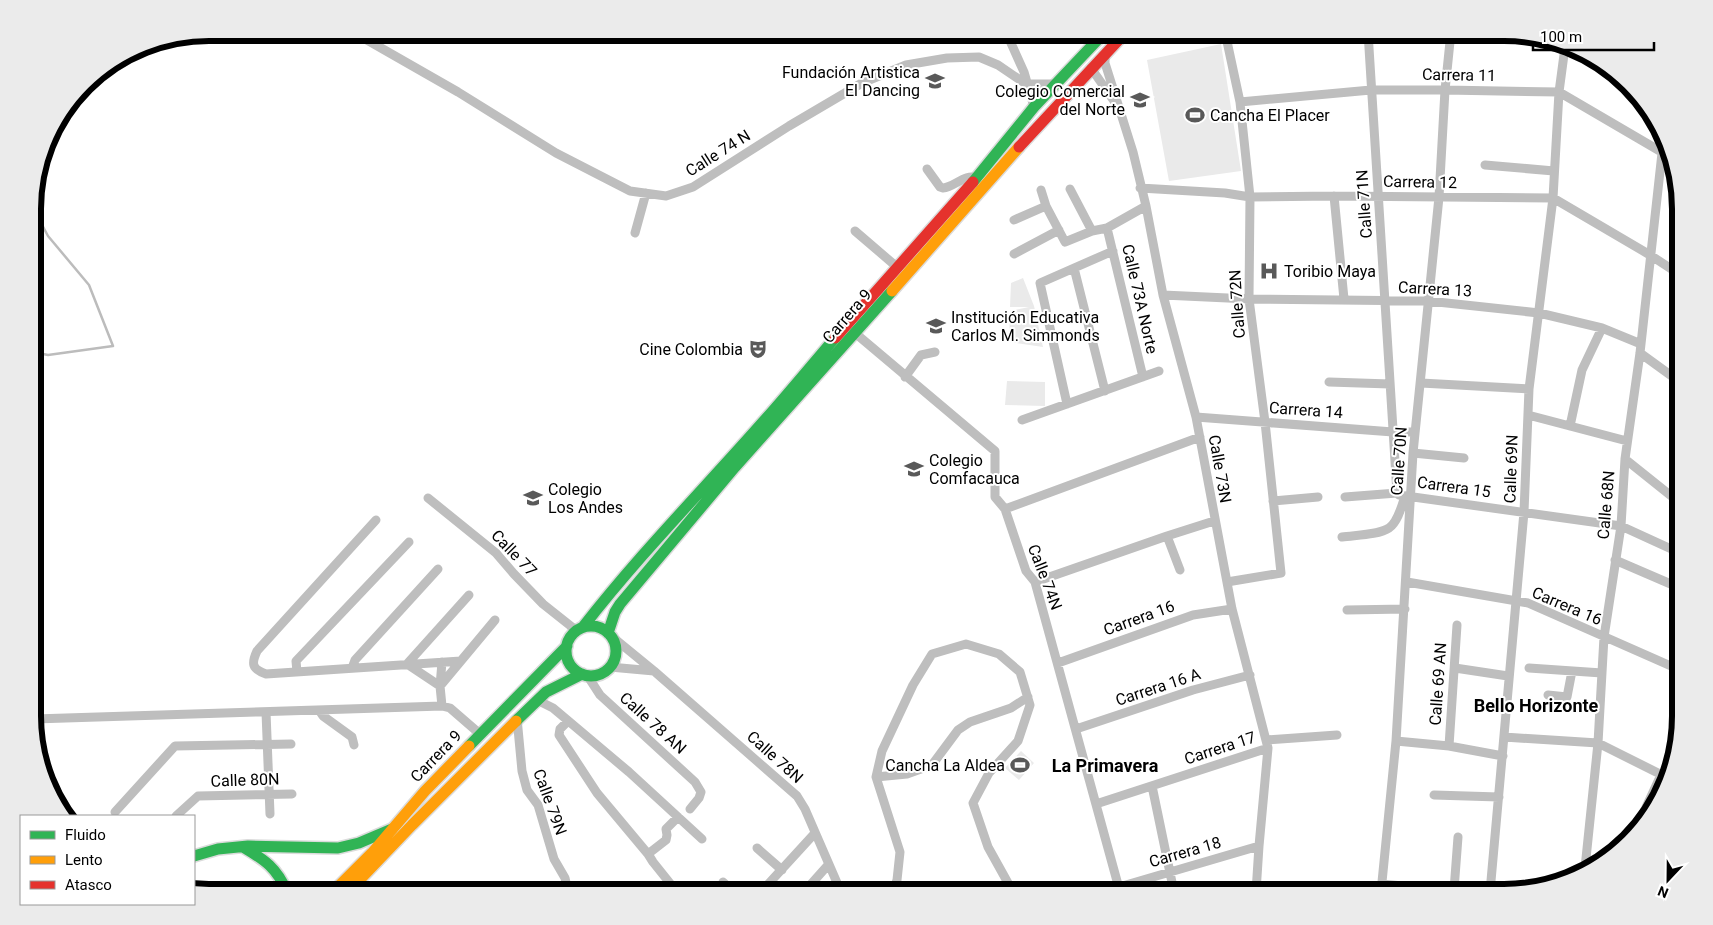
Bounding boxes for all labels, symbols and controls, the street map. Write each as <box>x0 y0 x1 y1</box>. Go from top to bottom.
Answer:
scale bar <box>1533 20 1654 52</box>
text: 100 m <box>1540 28 1582 46</box>
place label: Fundación Artistica El Dancing <box>782 63 920 100</box>
street label: Carrera 11 <box>1422 65 1496 85</box>
school or university icon: Fundación Artistica El Dancing <box>924 70 946 92</box>
place label: Colegio Comercial del Norte <box>995 82 1125 119</box>
school or university icon: Colegio Comercial del Norte <box>1129 89 1151 111</box>
sports icon: Cancha El Placer <box>1184 104 1206 126</box>
place label: Cancha El Placer <box>1210 106 1330 125</box>
street label: Calle 74 N <box>682 126 754 180</box>
street label: Calle 71N <box>1352 169 1376 239</box>
street label: Carrera 12 <box>1383 172 1457 192</box>
street label: Calle 73A Norte <box>1118 242 1162 356</box>
hospital icon: Toribio Maya <box>1258 260 1280 282</box>
place label: Toribio Maya <box>1284 262 1376 281</box>
street label: Calle 72N <box>1225 269 1249 339</box>
street label: Carrera 13 <box>1398 278 1472 300</box>
street label: Carrera 9 <box>818 285 876 347</box>
place label: Institución Educativa Carlos M. Simmonds <box>951 308 1100 345</box>
school or university icon: Institución Educativa Carlos M. Simmonds <box>925 315 947 337</box>
theatre icon: Cine Colombia <box>747 338 769 360</box>
place label: Cine Colombia <box>639 340 743 359</box>
street label: Carrera 14 <box>1268 398 1344 422</box>
street label: Calle 70N <box>1387 426 1411 496</box>
street label: Calle 73N <box>1205 433 1235 505</box>
street label: Calle 69N <box>1500 434 1522 504</box>
place label: Colegio Comfacauca <box>929 451 1020 488</box>
school or university icon: Colegio Comfacauca <box>903 458 925 480</box>
street label: Calle 68N <box>1594 470 1618 540</box>
street label: Carrera 15 <box>1416 472 1492 502</box>
place label: Colegio Los Andes <box>548 480 623 517</box>
school or university icon: Colegio Los Andes <box>522 487 544 509</box>
street label: Calle 77 <box>487 526 541 580</box>
street label: Calle 74N <box>1024 542 1066 612</box>
street label: Carrera 16 <box>1529 583 1605 629</box>
street label: Carrera 16 <box>1101 596 1177 640</box>
street label: Calle 69 AN <box>1426 642 1450 726</box>
street label: Carrera 16 A <box>1113 664 1204 710</box>
street label: Calle 78 AN <box>616 688 690 758</box>
district label: Bello Horizonte <box>1474 695 1599 716</box>
street label: Carrera 9 <box>407 726 465 786</box>
street label: Calle 78N <box>743 727 807 787</box>
street label: Carrera 17 <box>1182 728 1258 768</box>
sports icon: Cancha La Aldea <box>1009 754 1031 776</box>
district label: La Primavera <box>1052 755 1159 776</box>
place label: Cancha La Aldea <box>885 756 1005 775</box>
street label: Calle 79N <box>529 766 571 838</box>
street label: Calle 80N <box>210 769 280 791</box>
legend <box>20 815 195 905</box>
text: Fluido <box>65 826 106 844</box>
street label: Carrera 18 <box>1147 833 1223 871</box>
text: Lento <box>65 851 103 869</box>
north arrow <box>1643 855 1693 905</box>
text: Atasco <box>65 876 112 894</box>
text: N <box>1656 883 1671 901</box>

